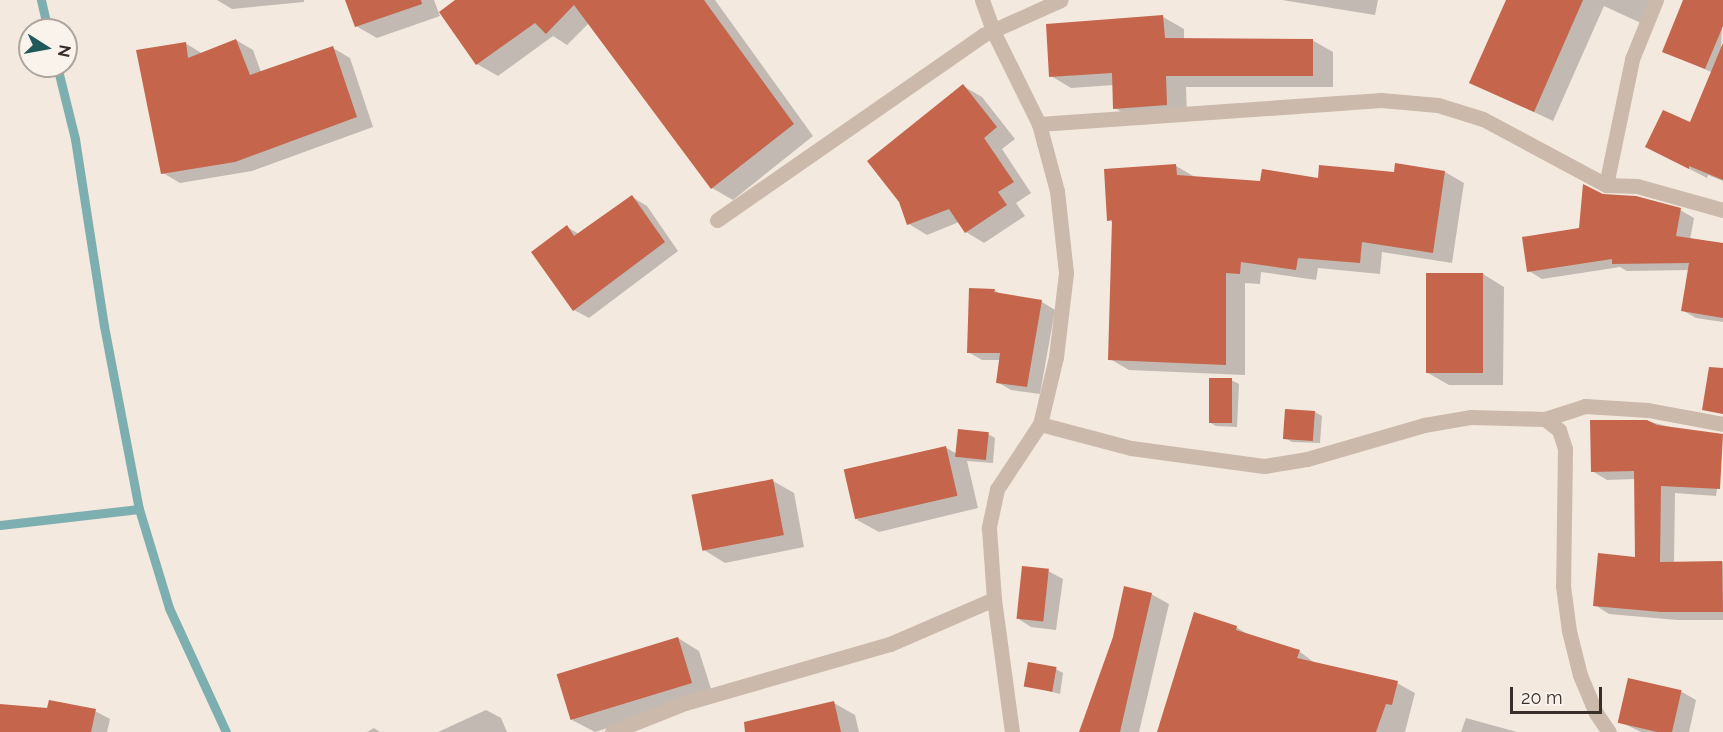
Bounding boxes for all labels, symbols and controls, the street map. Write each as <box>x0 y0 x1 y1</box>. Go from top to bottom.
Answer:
north arrow <box>18 18 78 78</box>
text: N <box>54 43 75 59</box>
scale bar <box>1513 675 1604 713</box>
text: 20 m <box>1521 687 1563 708</box>

